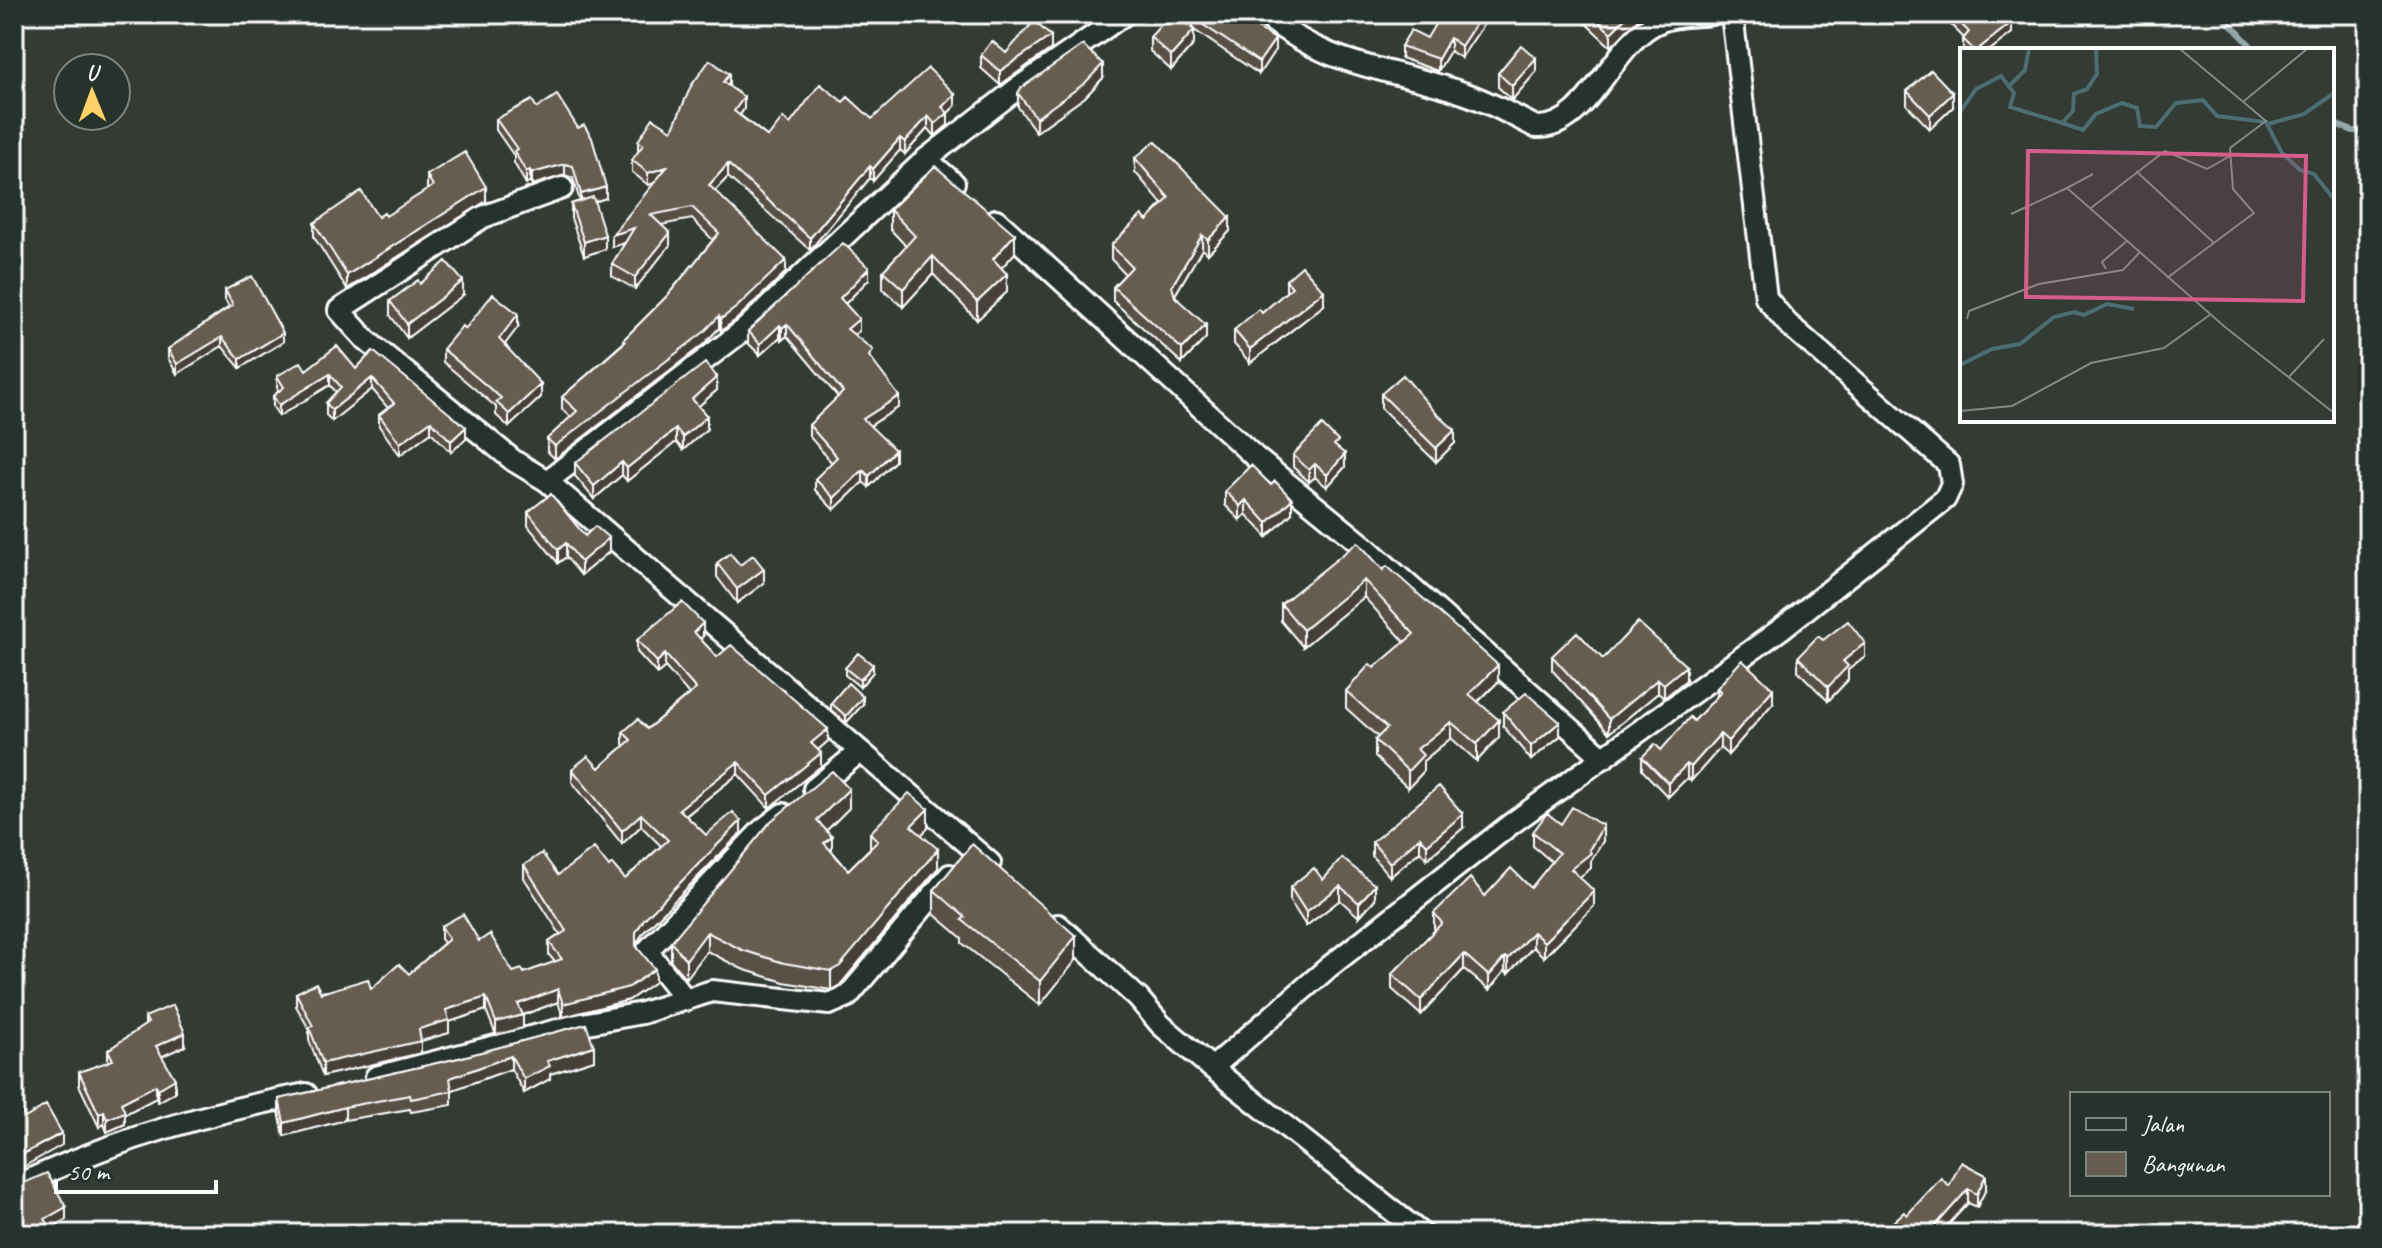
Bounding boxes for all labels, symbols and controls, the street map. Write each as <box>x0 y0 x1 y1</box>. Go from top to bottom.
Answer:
inset map <box>1960 48 2334 422</box>
north arrow <box>52 52 132 132</box>
text: U <box>86 59 102 87</box>
legend <box>2070 1092 2330 1196</box>
text: Jalan <box>2141 1109 2184 1139</box>
scale bar <box>56 1144 216 1194</box>
text: Bangunan <box>2142 1149 2226 1179</box>
text: 50 m <box>68 1157 111 1187</box>

